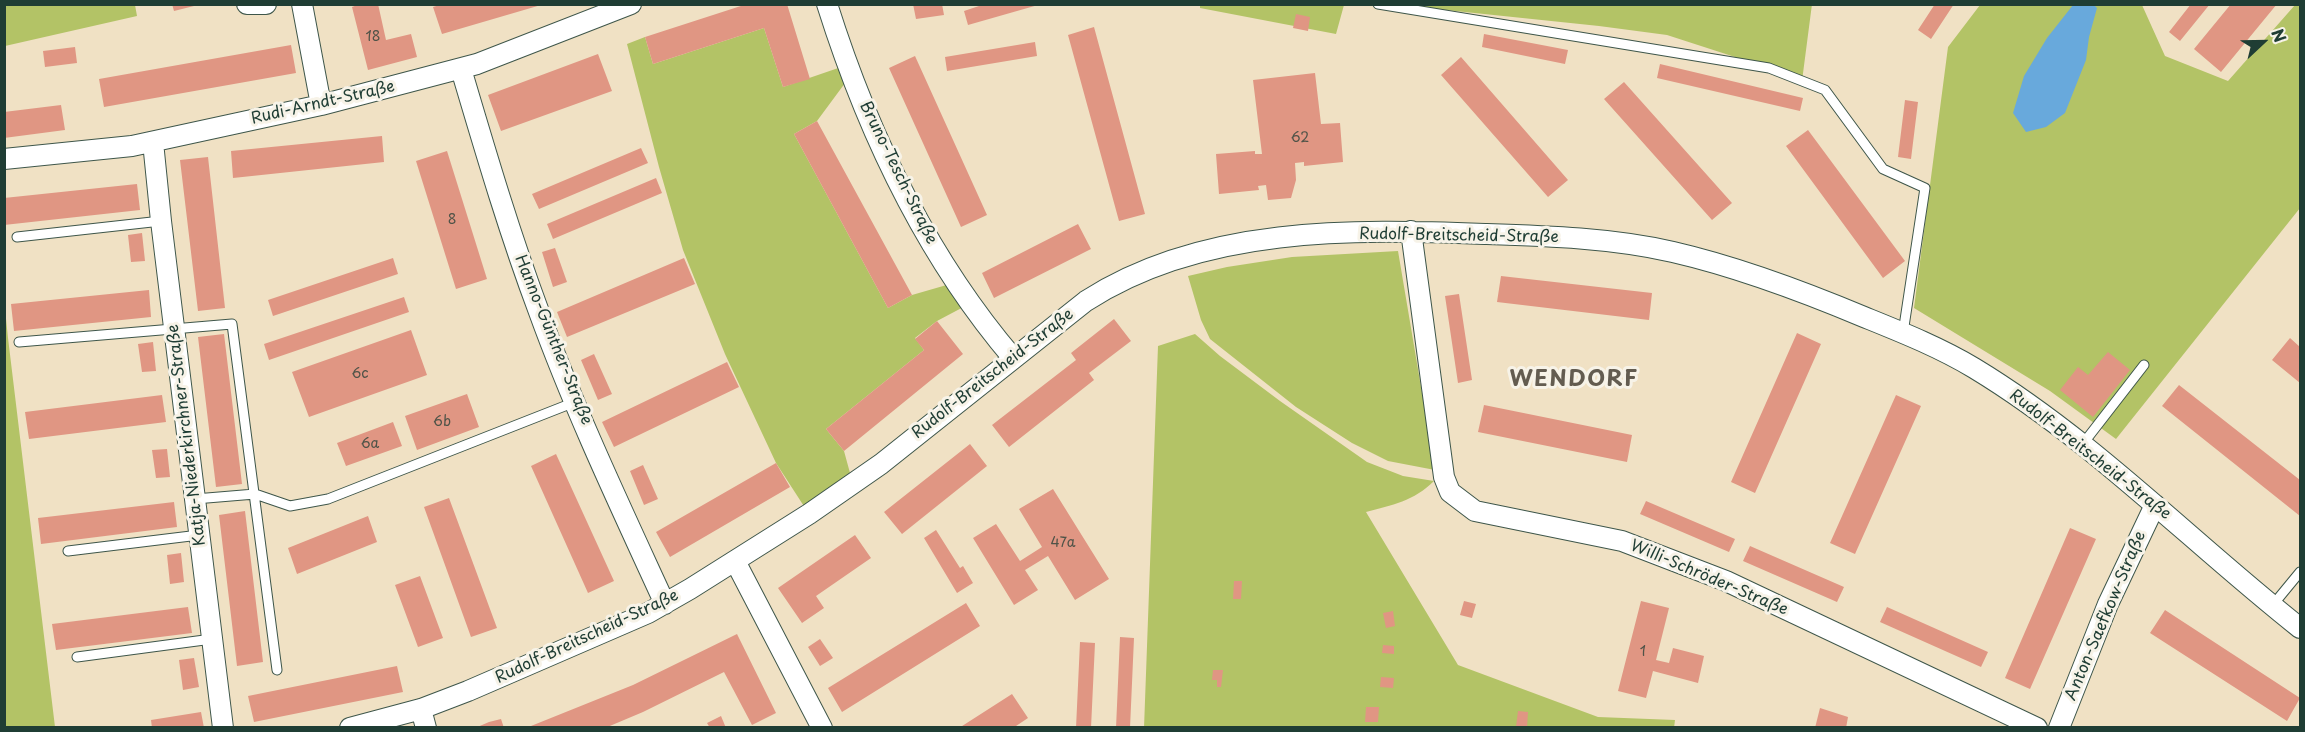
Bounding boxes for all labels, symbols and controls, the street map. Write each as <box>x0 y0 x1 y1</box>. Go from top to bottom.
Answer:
north arrow <box>2233 12 2293 72</box>
text: N <box>2266 25 2293 46</box>
house number: 18 <box>365 29 381 45</box>
street label: Rudi-Arndt-Straße <box>249 77 397 129</box>
street label: Bruno-Tesch-Straße <box>855 98 941 248</box>
house number: 62 <box>1291 130 1309 146</box>
house number: 8 <box>448 212 456 228</box>
street label: Rudolf-Breitscheid-Straße <box>1359 225 1559 247</box>
street label: Hanno-Günther-Straße <box>510 252 596 428</box>
street label: Rudolf-Breitscheid-Straße <box>908 305 1078 443</box>
street label: Katja-Niederkirchner-Straße <box>164 323 210 547</box>
house number: 6c <box>351 366 369 382</box>
district label: WENDORF <box>1510 367 1638 393</box>
street label: Rudolf-Breitscheid-Straße <box>2005 386 2175 524</box>
house number: 6b <box>433 414 451 430</box>
house number: 6a <box>361 436 379 452</box>
street label: Anton-Saefkow-Straße <box>2062 529 2150 703</box>
house number: 47a <box>1050 535 1076 551</box>
street label: Willi-Schröder-Straße <box>1627 536 1791 620</box>
street label: Rudolf-Breitscheid-Straße <box>492 586 682 688</box>
house number: 1 <box>1640 644 1646 660</box>

